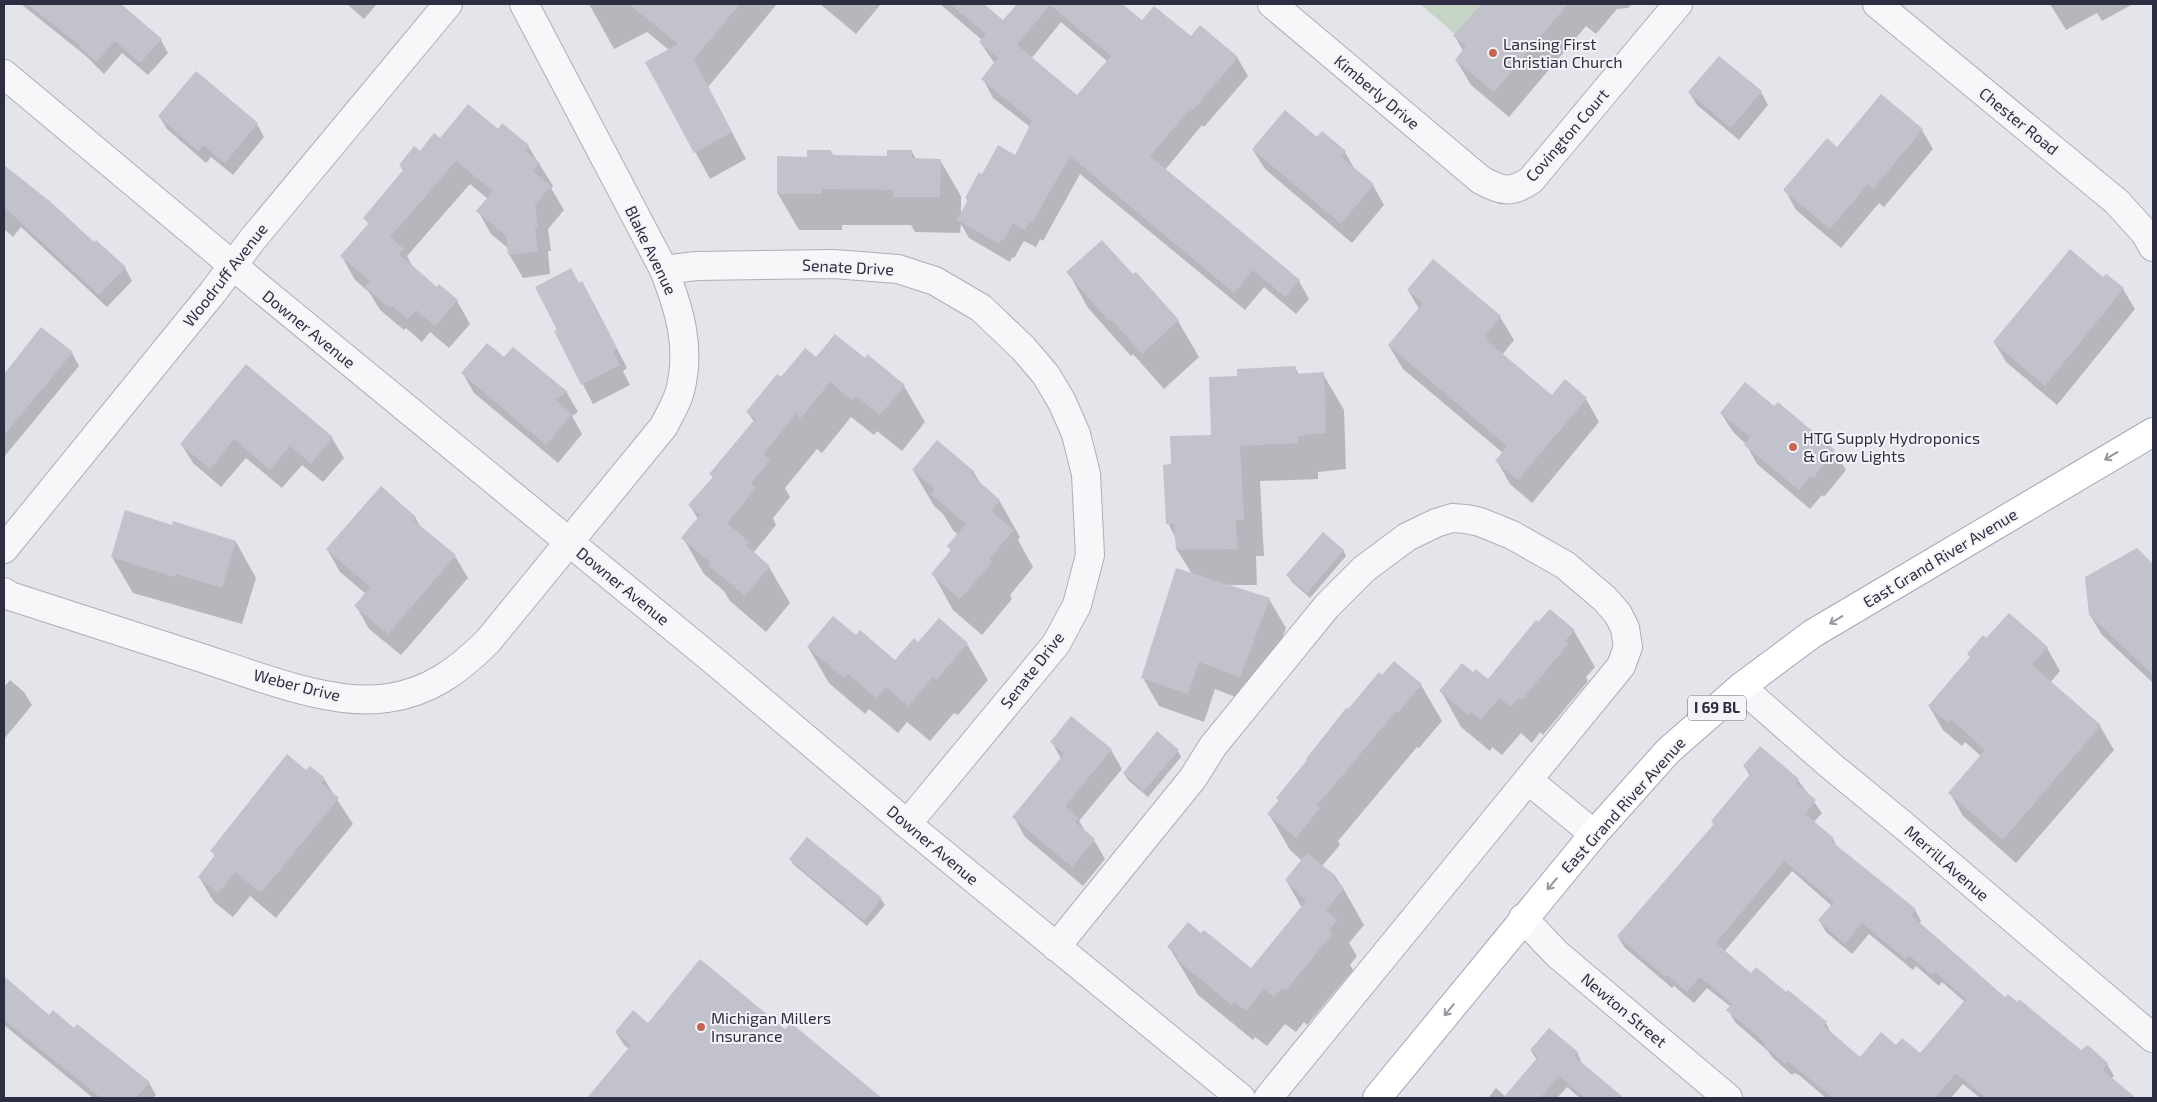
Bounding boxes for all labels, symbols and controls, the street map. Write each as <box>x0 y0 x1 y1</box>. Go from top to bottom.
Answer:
place label: Lansing First Christian Church <box>1503 34 1623 71</box>
marker: Lansing First Christian Church <box>1487 47 1499 59</box>
street label: Kimberly Drive <box>1331 50 1424 133</box>
street label: Chester Road <box>1976 83 2063 158</box>
street label: Covington Court <box>1521 84 1612 185</box>
street label: Blake Avenue <box>622 202 681 297</box>
street label: Woodruff Avenue <box>178 219 271 330</box>
street label: Senate Drive <box>802 255 894 278</box>
street label: Downer Avenue <box>259 285 359 372</box>
place label: HTG Supply Hydroponics & Grow Lights <box>1803 428 1980 465</box>
marker: HTG Supply Hydroponics & Grow Lights <box>1787 441 1799 453</box>
one-way arrow <box>2105 452 2119 462</box>
street label: East Grand River Avenue <box>1859 504 2020 611</box>
street label: Downer Avenue <box>573 542 673 629</box>
one-way arrow <box>1829 615 1844 625</box>
street label: Senate Drive <box>996 628 1067 712</box>
street label: Weber Drive <box>252 665 343 704</box>
road number: I 69 BL <box>1688 696 1746 720</box>
street label: East Grand River Avenue <box>1557 733 1689 877</box>
street label: Downer Avenue <box>884 801 983 888</box>
street label: Merrill Avenue <box>1901 821 1993 904</box>
one-way arrow <box>1546 877 1558 890</box>
street label: Newton Street <box>1578 968 1671 1051</box>
one-way arrow <box>1444 1003 1455 1016</box>
place label: Michigan Millers Insurance <box>711 1008 831 1045</box>
marker: Michigan Millers Insurance <box>695 1021 707 1033</box>

